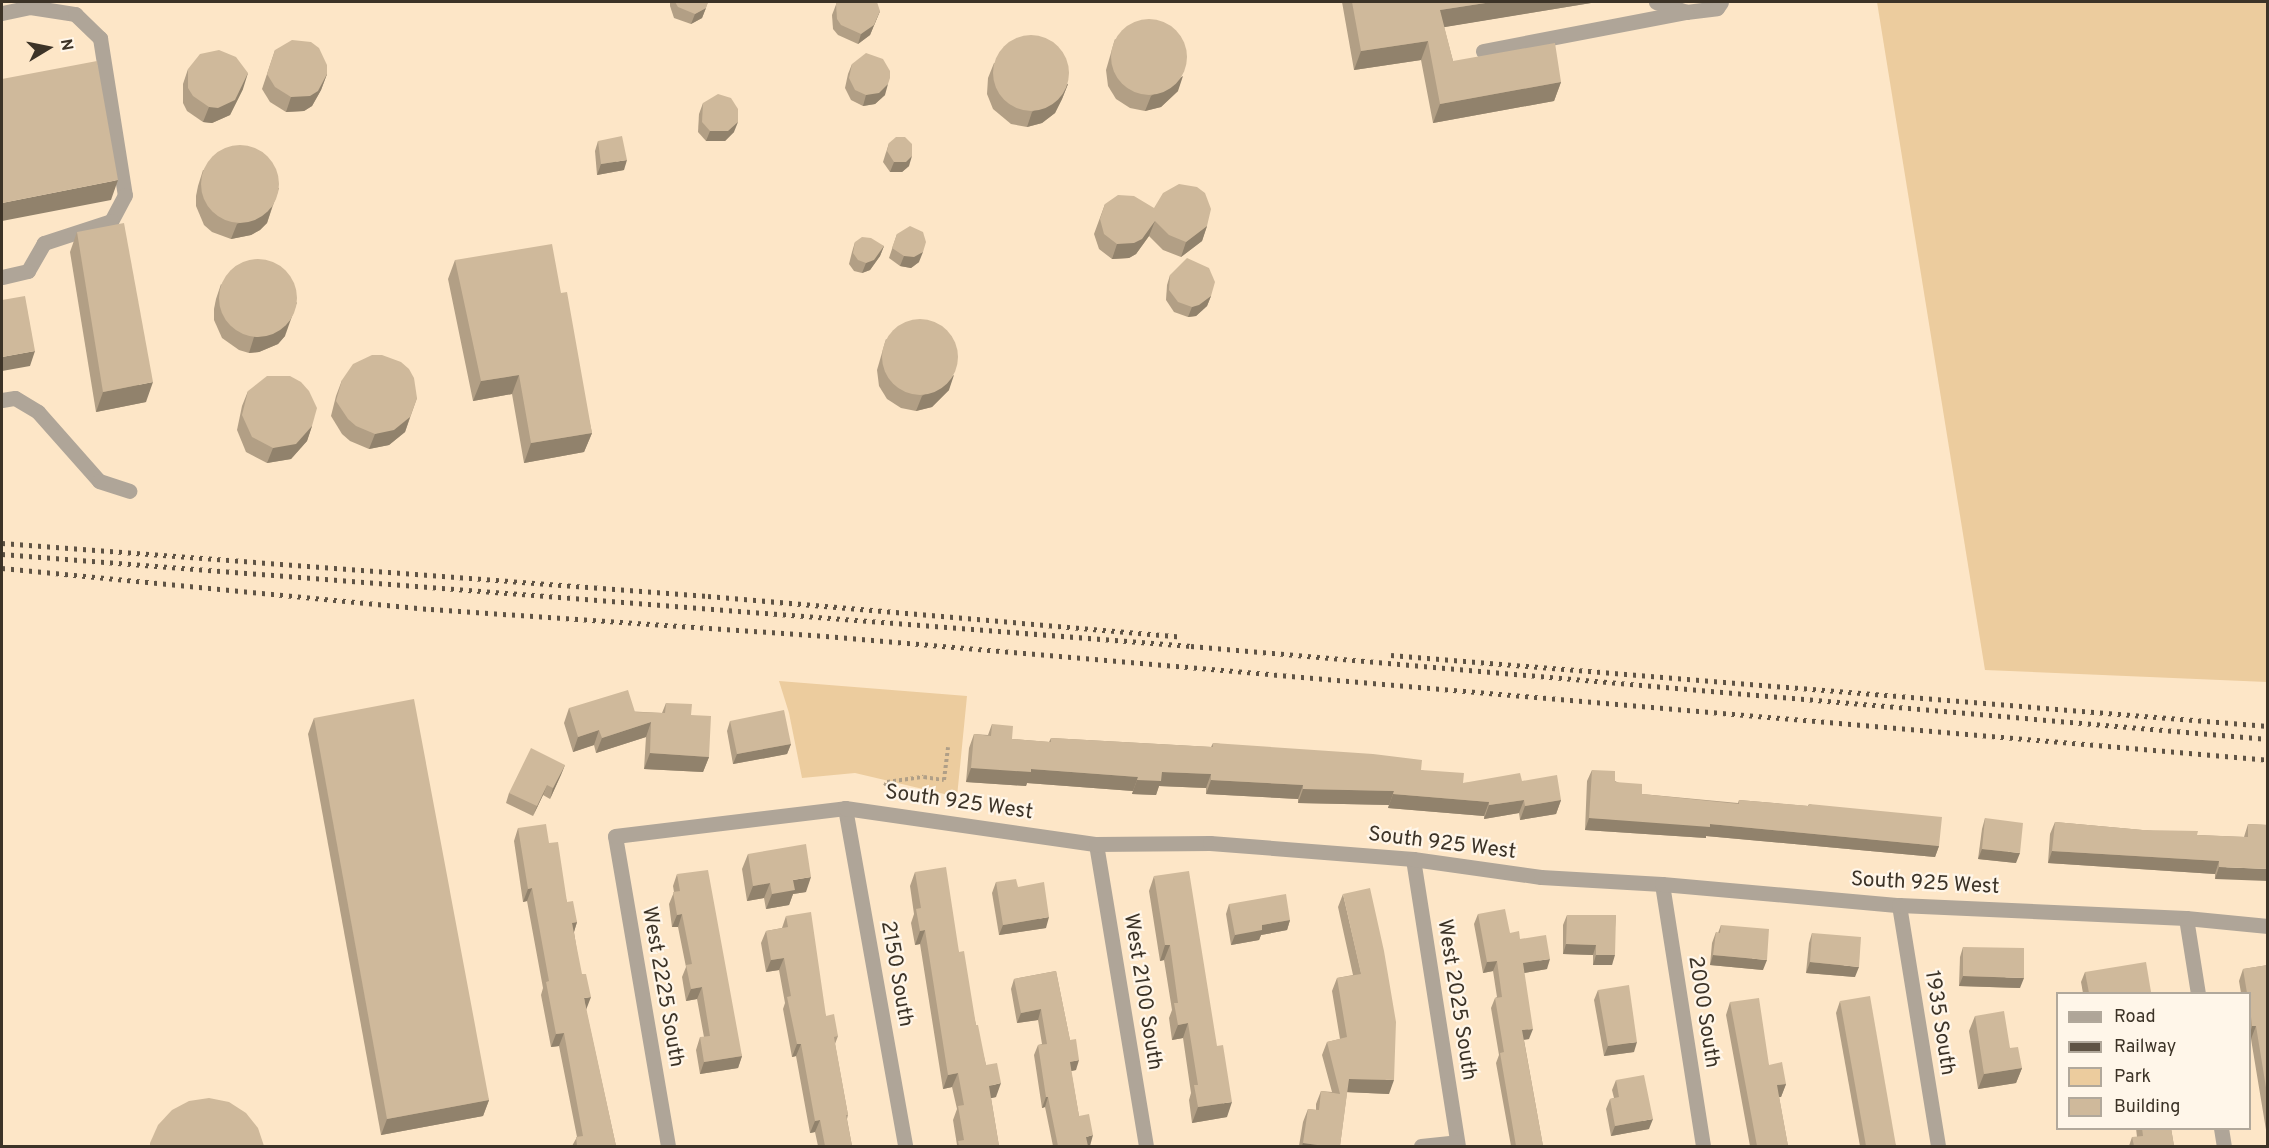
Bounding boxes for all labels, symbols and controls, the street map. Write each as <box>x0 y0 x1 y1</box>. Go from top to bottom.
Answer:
north arrow <box>18 18 78 78</box>
text: N <box>55 37 77 52</box>
street label: South 925 West <box>883 780 1035 826</box>
street label: South 925 West <box>1366 822 1518 866</box>
street label: South 925 West <box>1850 868 2000 900</box>
street label: West 2225 South <box>635 905 689 1069</box>
street label: West 2100 South <box>1117 912 1167 1072</box>
street label: West 2025 South <box>1431 918 1481 1082</box>
street label: 2150 South <box>874 919 918 1029</box>
street label: 2000 South <box>1682 954 1724 1070</box>
street label: 1935 South <box>1918 969 1960 1077</box>
legend <box>2056 992 2251 1130</box>
text: Road <box>2114 1006 2156 1029</box>
text: Railway <box>2114 1036 2176 1059</box>
text: Park <box>2114 1066 2151 1089</box>
text: Building <box>2114 1096 2180 1119</box>

